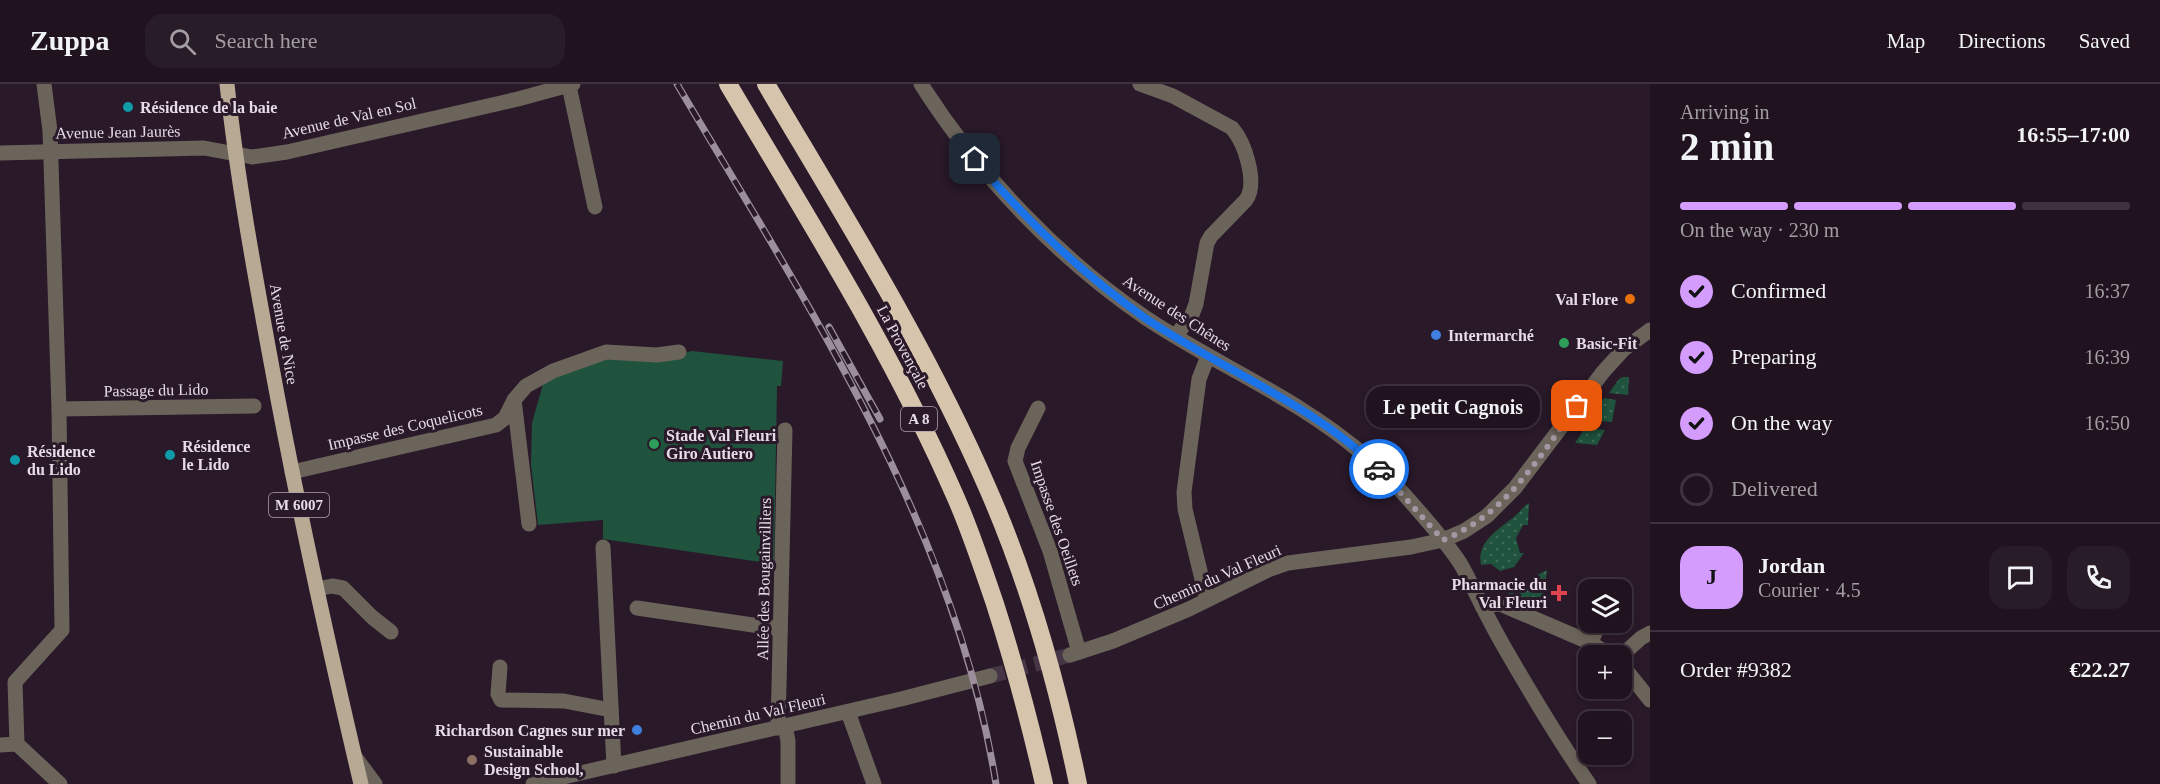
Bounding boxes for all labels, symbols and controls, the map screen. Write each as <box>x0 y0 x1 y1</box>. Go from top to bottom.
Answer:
search box <box>145 14 565 68</box>
text: Zuppa <box>30 25 109 56</box>
icon: search <box>166 25 199 58</box>
text: Search here <box>214 28 318 53</box>
text: Map <box>1887 29 1925 53</box>
text: Directions <box>1958 29 2046 53</box>
text: Saved <box>2079 29 2130 53</box>
street label: Avenue de Val en Sol <box>280 94 418 142</box>
place label: Résidence de la baie <box>140 99 277 116</box>
marker: Résidence de la baie <box>121 100 135 114</box>
text: Arriving in <box>1680 101 1769 123</box>
street label: Avenue Jean Jaurès <box>55 122 181 142</box>
text: 16:55–17:00 <box>2016 122 2130 147</box>
text: 2 min <box>1680 125 1774 168</box>
pin <box>949 133 1000 184</box>
icon: home <box>958 142 991 175</box>
text: On the way · 230 m <box>1680 219 1839 241</box>
street label: Avenue des Chênes <box>1120 272 1234 354</box>
icon: check <box>1680 275 1713 308</box>
text: Confirmed <box>1731 278 1826 303</box>
text: 16:37 <box>2084 280 2130 302</box>
street label: Avenue de Nice <box>267 282 301 386</box>
place label: Val Flore <box>1555 291 1618 308</box>
marker: Val Flore <box>1623 292 1637 306</box>
street label: La Provençale <box>873 302 932 392</box>
place label: Intermarché <box>1448 327 1534 344</box>
marker: Intermarché <box>1429 328 1443 342</box>
place label: Basic-Fit <box>1576 335 1638 352</box>
marker: Basic-Fit <box>1557 336 1571 350</box>
icon: check <box>1680 341 1713 374</box>
text: Preparing <box>1731 344 1817 369</box>
text: 16:39 <box>2084 346 2130 368</box>
pin <box>1551 380 1602 431</box>
street label: Passage du Lido <box>103 381 209 400</box>
callout: Le petit Cagnois <box>1367 385 1541 427</box>
icon: bag <box>1560 389 1593 422</box>
text: Le petit Cagnois <box>1383 396 1523 418</box>
street label: Impasse des Coquelicots <box>326 401 484 454</box>
road number: A 8 <box>901 407 937 431</box>
icon: check <box>1680 407 1713 440</box>
text: On the way <box>1731 410 1832 435</box>
text: 16:50 <box>2084 412 2130 434</box>
place label: Stade Val Fleuri Giro Autiero <box>666 427 777 462</box>
marker: Stade Val Fleuri Giro Autiero <box>647 437 661 451</box>
place label: Résidence le Lido <box>182 438 250 473</box>
courier <box>1349 439 1409 499</box>
place label: Résidence du Lido <box>27 443 95 478</box>
marker: Résidence le Lido <box>163 448 177 462</box>
marker: Résidence du Lido <box>8 453 22 467</box>
icon: car <box>1363 453 1396 486</box>
street label: Impasse des Oeillets <box>1027 458 1086 588</box>
text: Delivered <box>1731 476 1818 501</box>
road number: M 6007 <box>269 493 329 517</box>
street label: Allée des Bougainvilliers <box>754 498 775 660</box>
street label: Chemin du Val Fleuri <box>1151 541 1284 613</box>
button: chat <box>1989 546 2052 609</box>
button: phone <box>2067 546 2130 609</box>
text: Jordan <box>1758 553 1825 578</box>
text: J <box>1706 564 1717 589</box>
place label: Pharmacie du Val Fleuri <box>1451 576 1548 611</box>
map controls <box>1578 579 1632 765</box>
button: layers <box>1578 579 1632 633</box>
text: Courier · 4.5 <box>1758 579 1861 601</box>
marker: Pharmacie du Val Fleuri <box>1552 586 1566 600</box>
button: + <box>1578 645 1632 699</box>
text: Order #9382 <box>1680 657 1792 682</box>
text: €22.27 <box>2070 657 2130 682</box>
street label: Chemin du Val Fleuri <box>689 690 828 738</box>
button: − <box>1578 711 1632 765</box>
place label: Richardson Cagnes sur mer <box>435 722 625 740</box>
marker: Richardson Cagnes sur mer <box>630 723 644 737</box>
place label: Sustainable Design School, <box>484 743 584 779</box>
marker: Sustainable Design School, <box>465 753 479 767</box>

